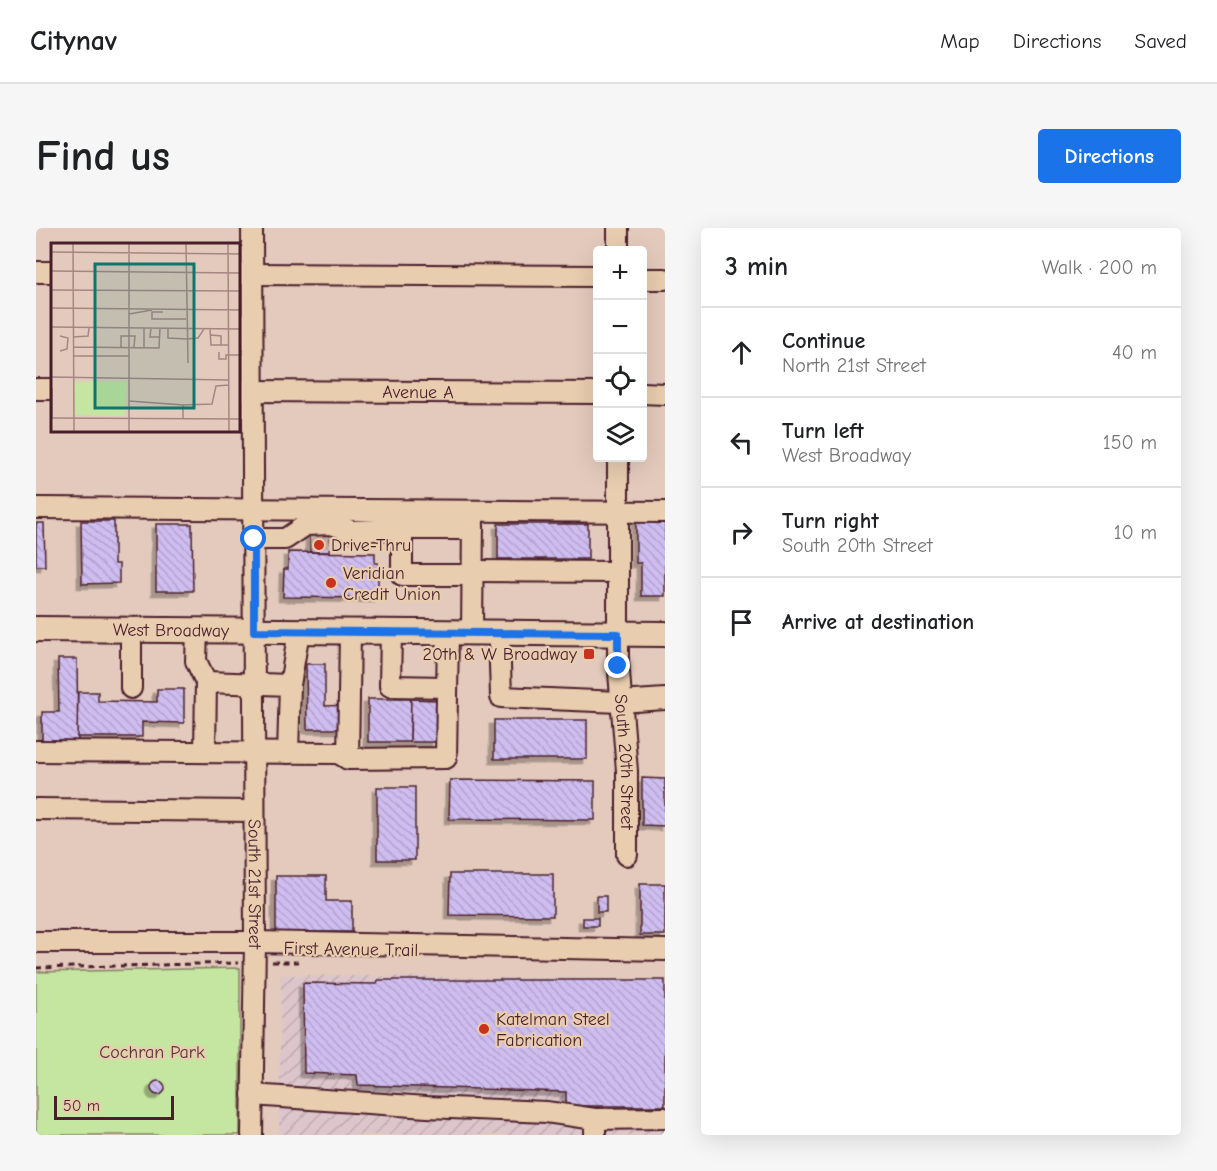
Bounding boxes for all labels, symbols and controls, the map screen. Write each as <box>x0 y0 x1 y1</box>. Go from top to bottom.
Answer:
text: Citynav <box>30 25 117 57</box>
text: Map <box>940 29 980 53</box>
text: Directions <box>1013 29 1102 53</box>
text: Saved <box>1135 29 1187 53</box>
button: Directions <box>1038 129 1181 183</box>
text: Find us <box>36 132 170 181</box>
inset map <box>51 243 240 432</box>
map controls <box>593 246 647 462</box>
button: + <box>593 246 647 300</box>
text: 3 min <box>725 252 788 282</box>
text: Walk · 200 m <box>1042 256 1157 279</box>
button: − <box>593 300 647 354</box>
text: Continue <box>782 328 865 354</box>
icon: ahead <box>725 336 758 369</box>
text: 40 m <box>1112 341 1157 364</box>
button: locate <box>593 354 647 408</box>
text: North 21st Street <box>782 354 926 377</box>
street label: Avenue A <box>382 382 454 403</box>
button: layers <box>593 408 647 462</box>
text: Turn left <box>782 418 864 444</box>
icon: left <box>725 426 758 459</box>
text: 150 m <box>1103 431 1157 454</box>
text: West Broadway <box>782 444 911 467</box>
text: Turn right <box>782 508 879 534</box>
icon: right <box>725 516 758 549</box>
text: 10 m <box>1114 521 1157 544</box>
route start <box>240 525 266 551</box>
text: South 20th Street <box>782 534 933 557</box>
place label: Drive-Thru <box>331 535 411 556</box>
marker: Drive-Thru <box>312 538 326 552</box>
place label: Veridian Credit Union <box>343 563 441 605</box>
marker: Veridian Credit Union <box>324 576 338 590</box>
icon: arrive <box>725 606 758 639</box>
text: Arrive at destination <box>782 609 974 635</box>
street label: West Broadway <box>113 620 230 642</box>
place label: 20th & W Broadway <box>422 644 578 665</box>
marker: 20th & W Broadway <box>582 647 596 661</box>
route end <box>604 652 630 678</box>
street label: South 20th Street <box>610 693 637 830</box>
street label: South 21st Street <box>243 819 265 950</box>
street label: First Avenue Trail <box>284 938 418 961</box>
place label: Katelman Steel Fabrication <box>496 1009 610 1051</box>
marker: Katelman Steel Fabrication <box>477 1022 491 1036</box>
park label: Cochran Park <box>99 1042 205 1063</box>
scale bar <box>54 1093 174 1120</box>
text: 50 m <box>63 1097 100 1115</box>

